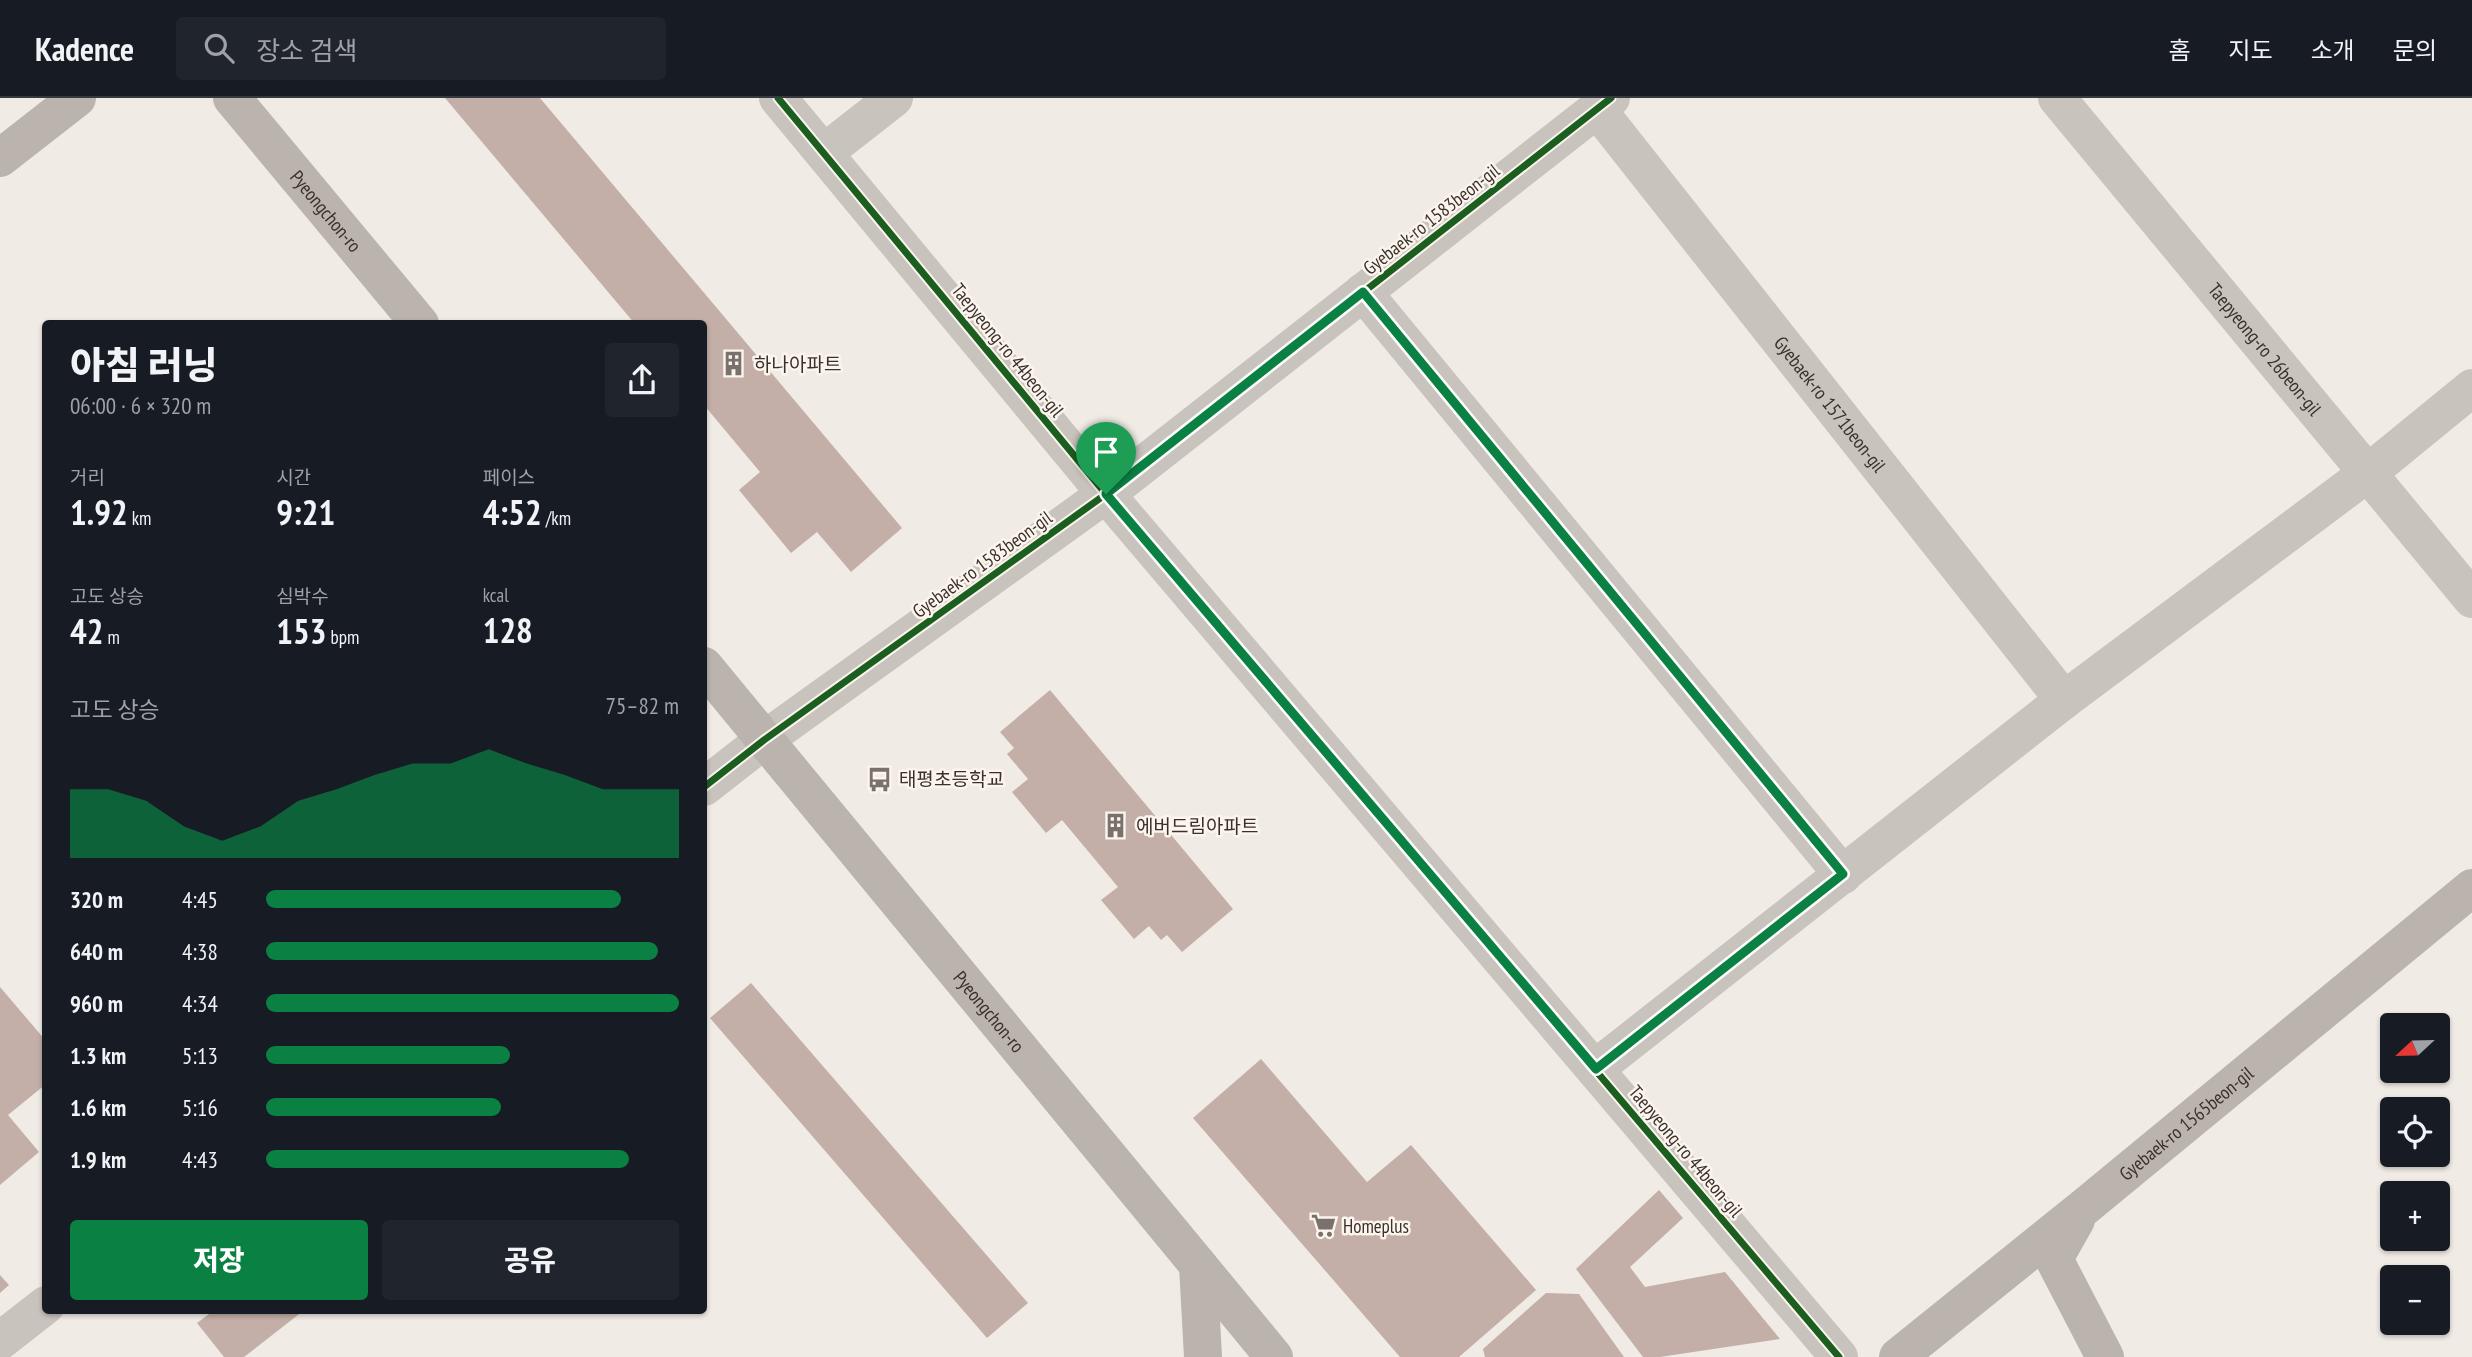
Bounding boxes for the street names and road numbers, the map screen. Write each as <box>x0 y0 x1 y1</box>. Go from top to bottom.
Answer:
street label: Gyebaek-ro 1583beon-gil <box>1358 158 1505 280</box>
street label: Pyeongchon-ro <box>285 165 367 257</box>
street label: Taepyeong-ro 44beon-gil <box>947 278 1070 422</box>
street label: Taepyeong-ro 26beon-gil <box>2203 278 2327 421</box>
street label: Gyebaek-ro 1571beon-gil <box>1769 331 1892 477</box>
street label: Gyebaek-ro 1583beon-gil <box>908 505 1057 623</box>
street label: Pyeongchon-ro <box>948 966 1030 1057</box>
street label: Gyebaek-ro 1565beon-gil <box>2114 1061 2259 1186</box>
street label: Taepyeong-ro 44beon-gil <box>1624 1080 1749 1222</box>

